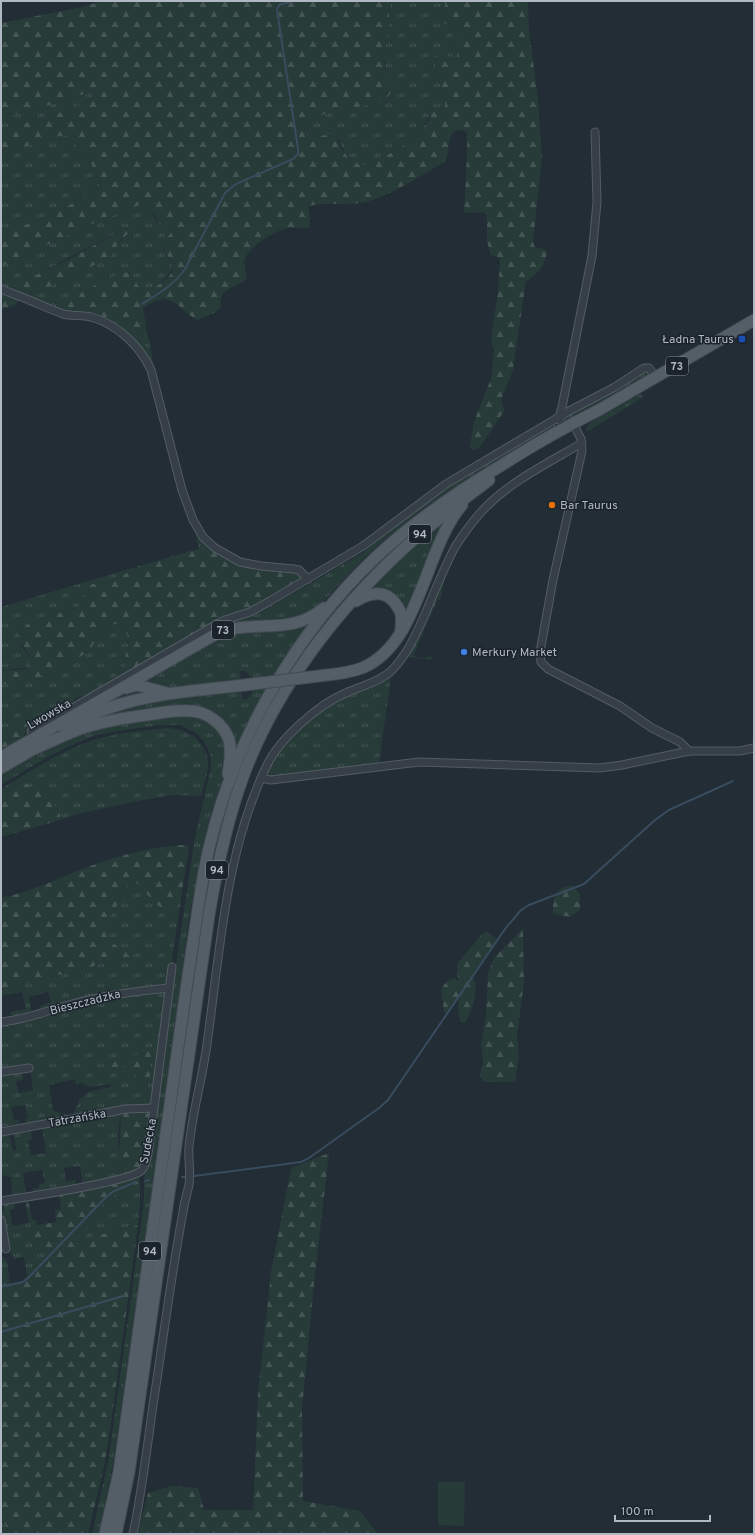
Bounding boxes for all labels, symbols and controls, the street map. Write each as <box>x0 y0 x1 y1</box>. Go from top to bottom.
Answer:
place label: Ładna Taurus <box>662 332 734 348</box>
marker: Ładna Taurus <box>737 334 747 344</box>
road number: 73 <box>666 357 688 375</box>
place label: Bar Taurus <box>560 498 618 514</box>
marker: Bar Taurus <box>547 500 557 510</box>
road number: 94 <box>409 525 431 543</box>
road number: 73 <box>212 621 234 639</box>
place label: Merkury Market <box>472 645 557 661</box>
marker: Merkury Market <box>459 647 469 657</box>
street label: Lwowska <box>25 696 74 734</box>
road number: 94 <box>206 861 228 879</box>
street label: Bieszczadzka <box>48 986 122 1019</box>
street label: Tatrzańska <box>47 1106 107 1132</box>
street label: Sudecka <box>137 1117 161 1165</box>
road number: 94 <box>139 1242 161 1260</box>
scale bar <box>615 1497 710 1523</box>
text: 100 m <box>621 1504 654 1520</box>

